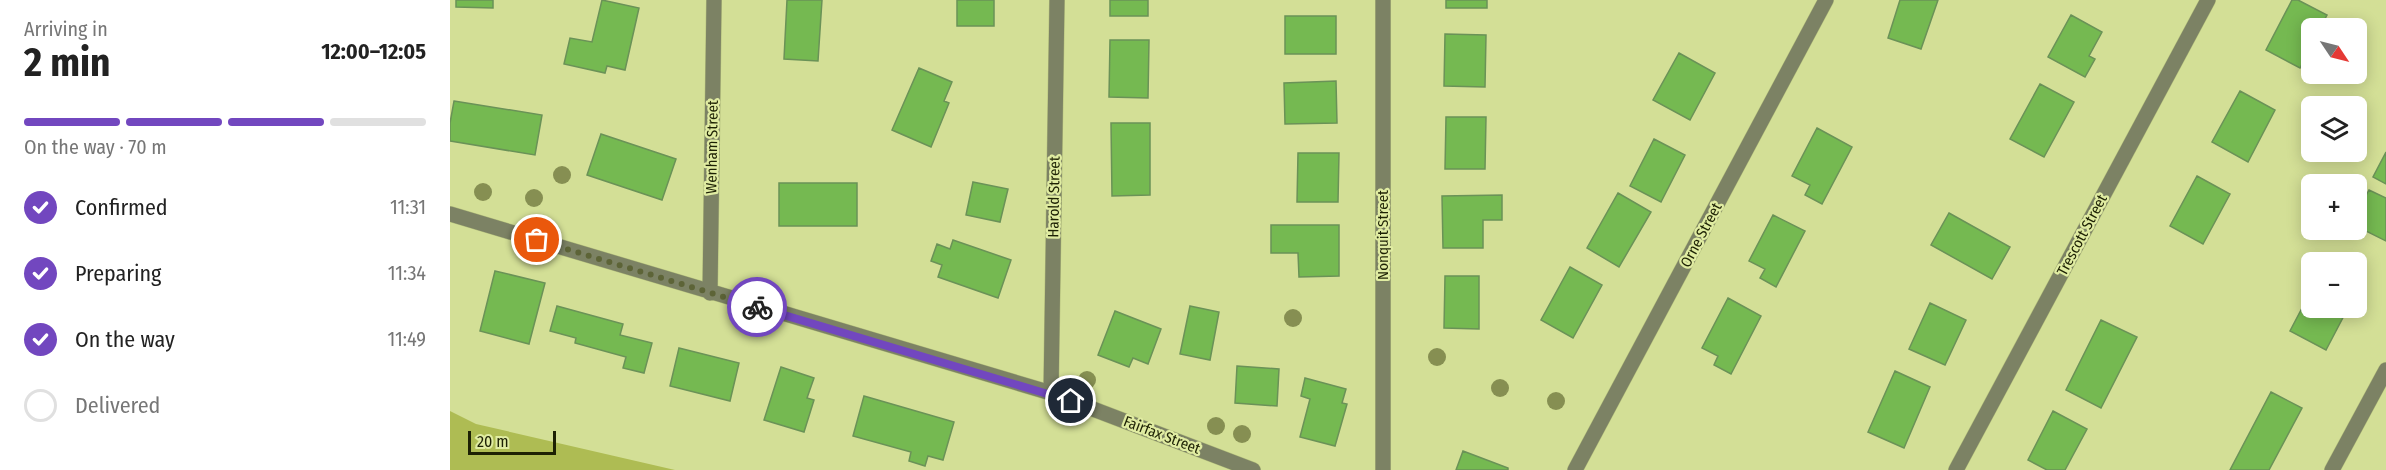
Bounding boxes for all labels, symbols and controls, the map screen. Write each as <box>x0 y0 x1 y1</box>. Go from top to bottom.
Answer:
text: Arriving in <box>24 17 108 41</box>
north arrow <box>2301 18 2367 84</box>
map controls <box>2301 18 2367 318</box>
text: 12:00–12:05 <box>321 38 426 65</box>
text: 2 min <box>24 40 110 86</box>
button: layers <box>2301 96 2367 162</box>
street label: Wenham Street <box>702 100 722 194</box>
text: On the way · 70 m <box>24 135 167 159</box>
street label: Harold Street <box>1044 156 1064 238</box>
button: + <box>2301 174 2367 240</box>
street label: Nonquit Street <box>1374 190 1392 280</box>
icon: check <box>24 191 57 224</box>
street label: Trescott Street <box>2053 191 2111 279</box>
text: Confirmed <box>75 194 168 221</box>
text: 11:31 <box>390 195 426 219</box>
street label: Orne Street <box>1677 200 1726 270</box>
pin <box>511 214 562 265</box>
icon: bag <box>520 223 553 256</box>
button: − <box>2301 252 2367 318</box>
icon: check <box>24 257 57 290</box>
text: Preparing <box>75 260 161 287</box>
text: 11:34 <box>388 261 426 285</box>
courier <box>727 277 787 337</box>
icon: bike <box>741 291 774 324</box>
icon: check <box>24 323 57 356</box>
text: On the way <box>75 326 175 353</box>
text: 11:49 <box>388 327 426 351</box>
pin <box>1045 375 1096 426</box>
icon: home <box>1054 384 1087 417</box>
text: Delivered <box>75 392 160 419</box>
street label: Fairfax Street <box>1121 412 1203 458</box>
scale bar <box>468 428 556 456</box>
text: 20 m <box>477 432 508 451</box>

